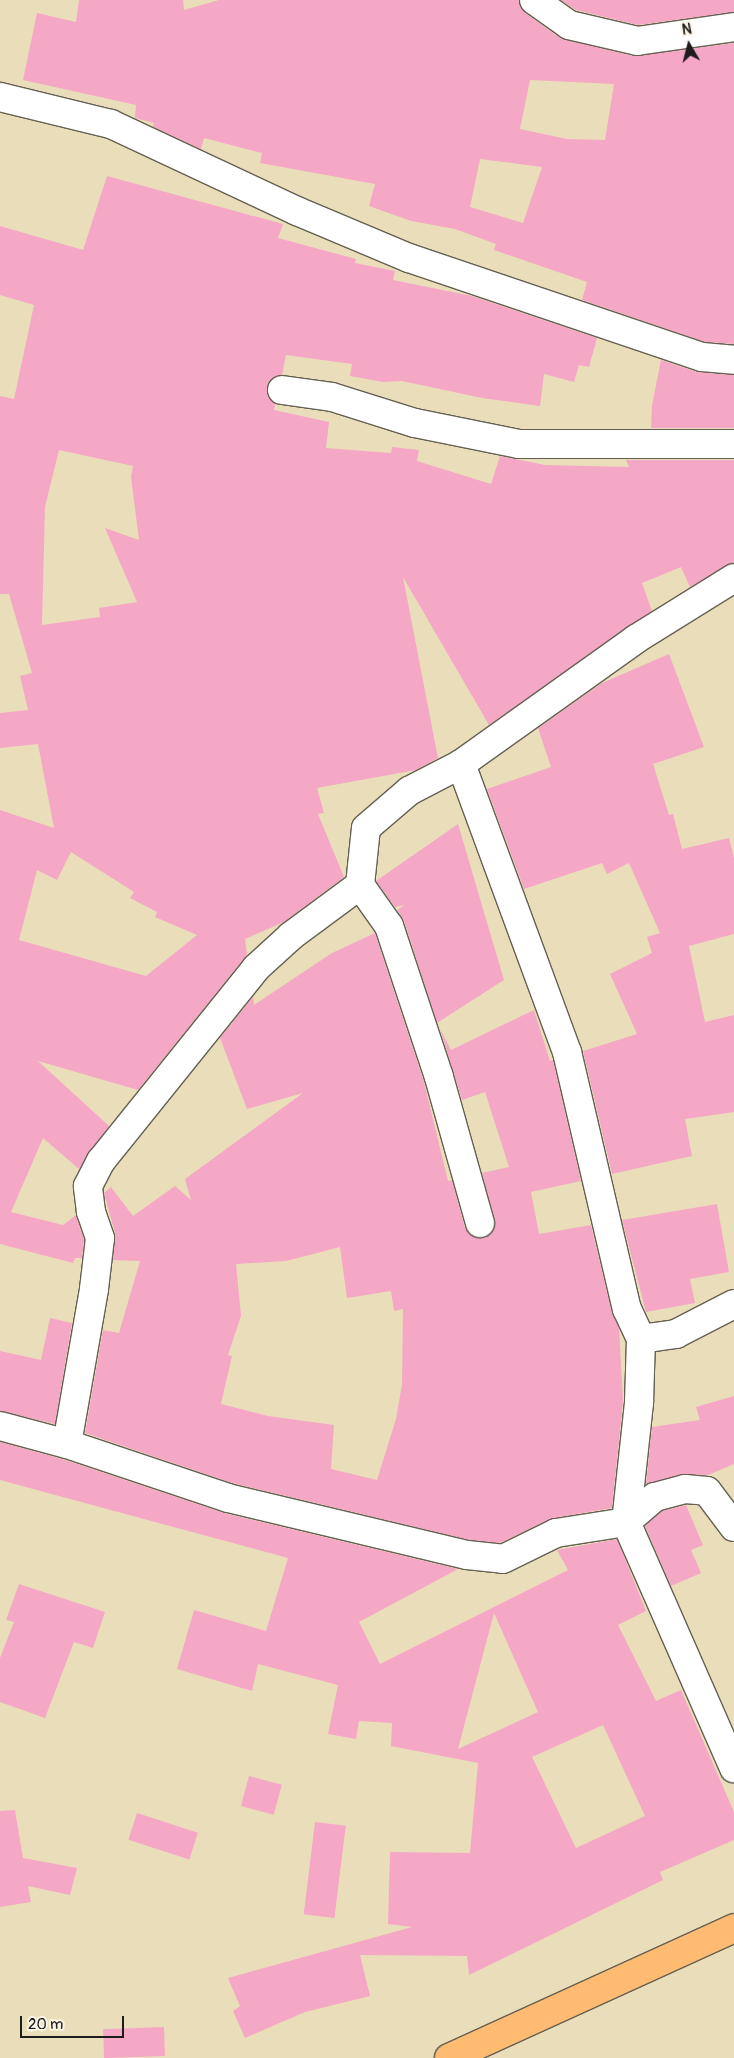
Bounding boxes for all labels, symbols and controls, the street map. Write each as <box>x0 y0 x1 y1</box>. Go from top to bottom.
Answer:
north arrow <box>664 20 714 70</box>
text: N <box>681 21 693 39</box>
scale bar <box>22 2006 126 2038</box>
text: 20 m <box>28 2015 63 2034</box>

